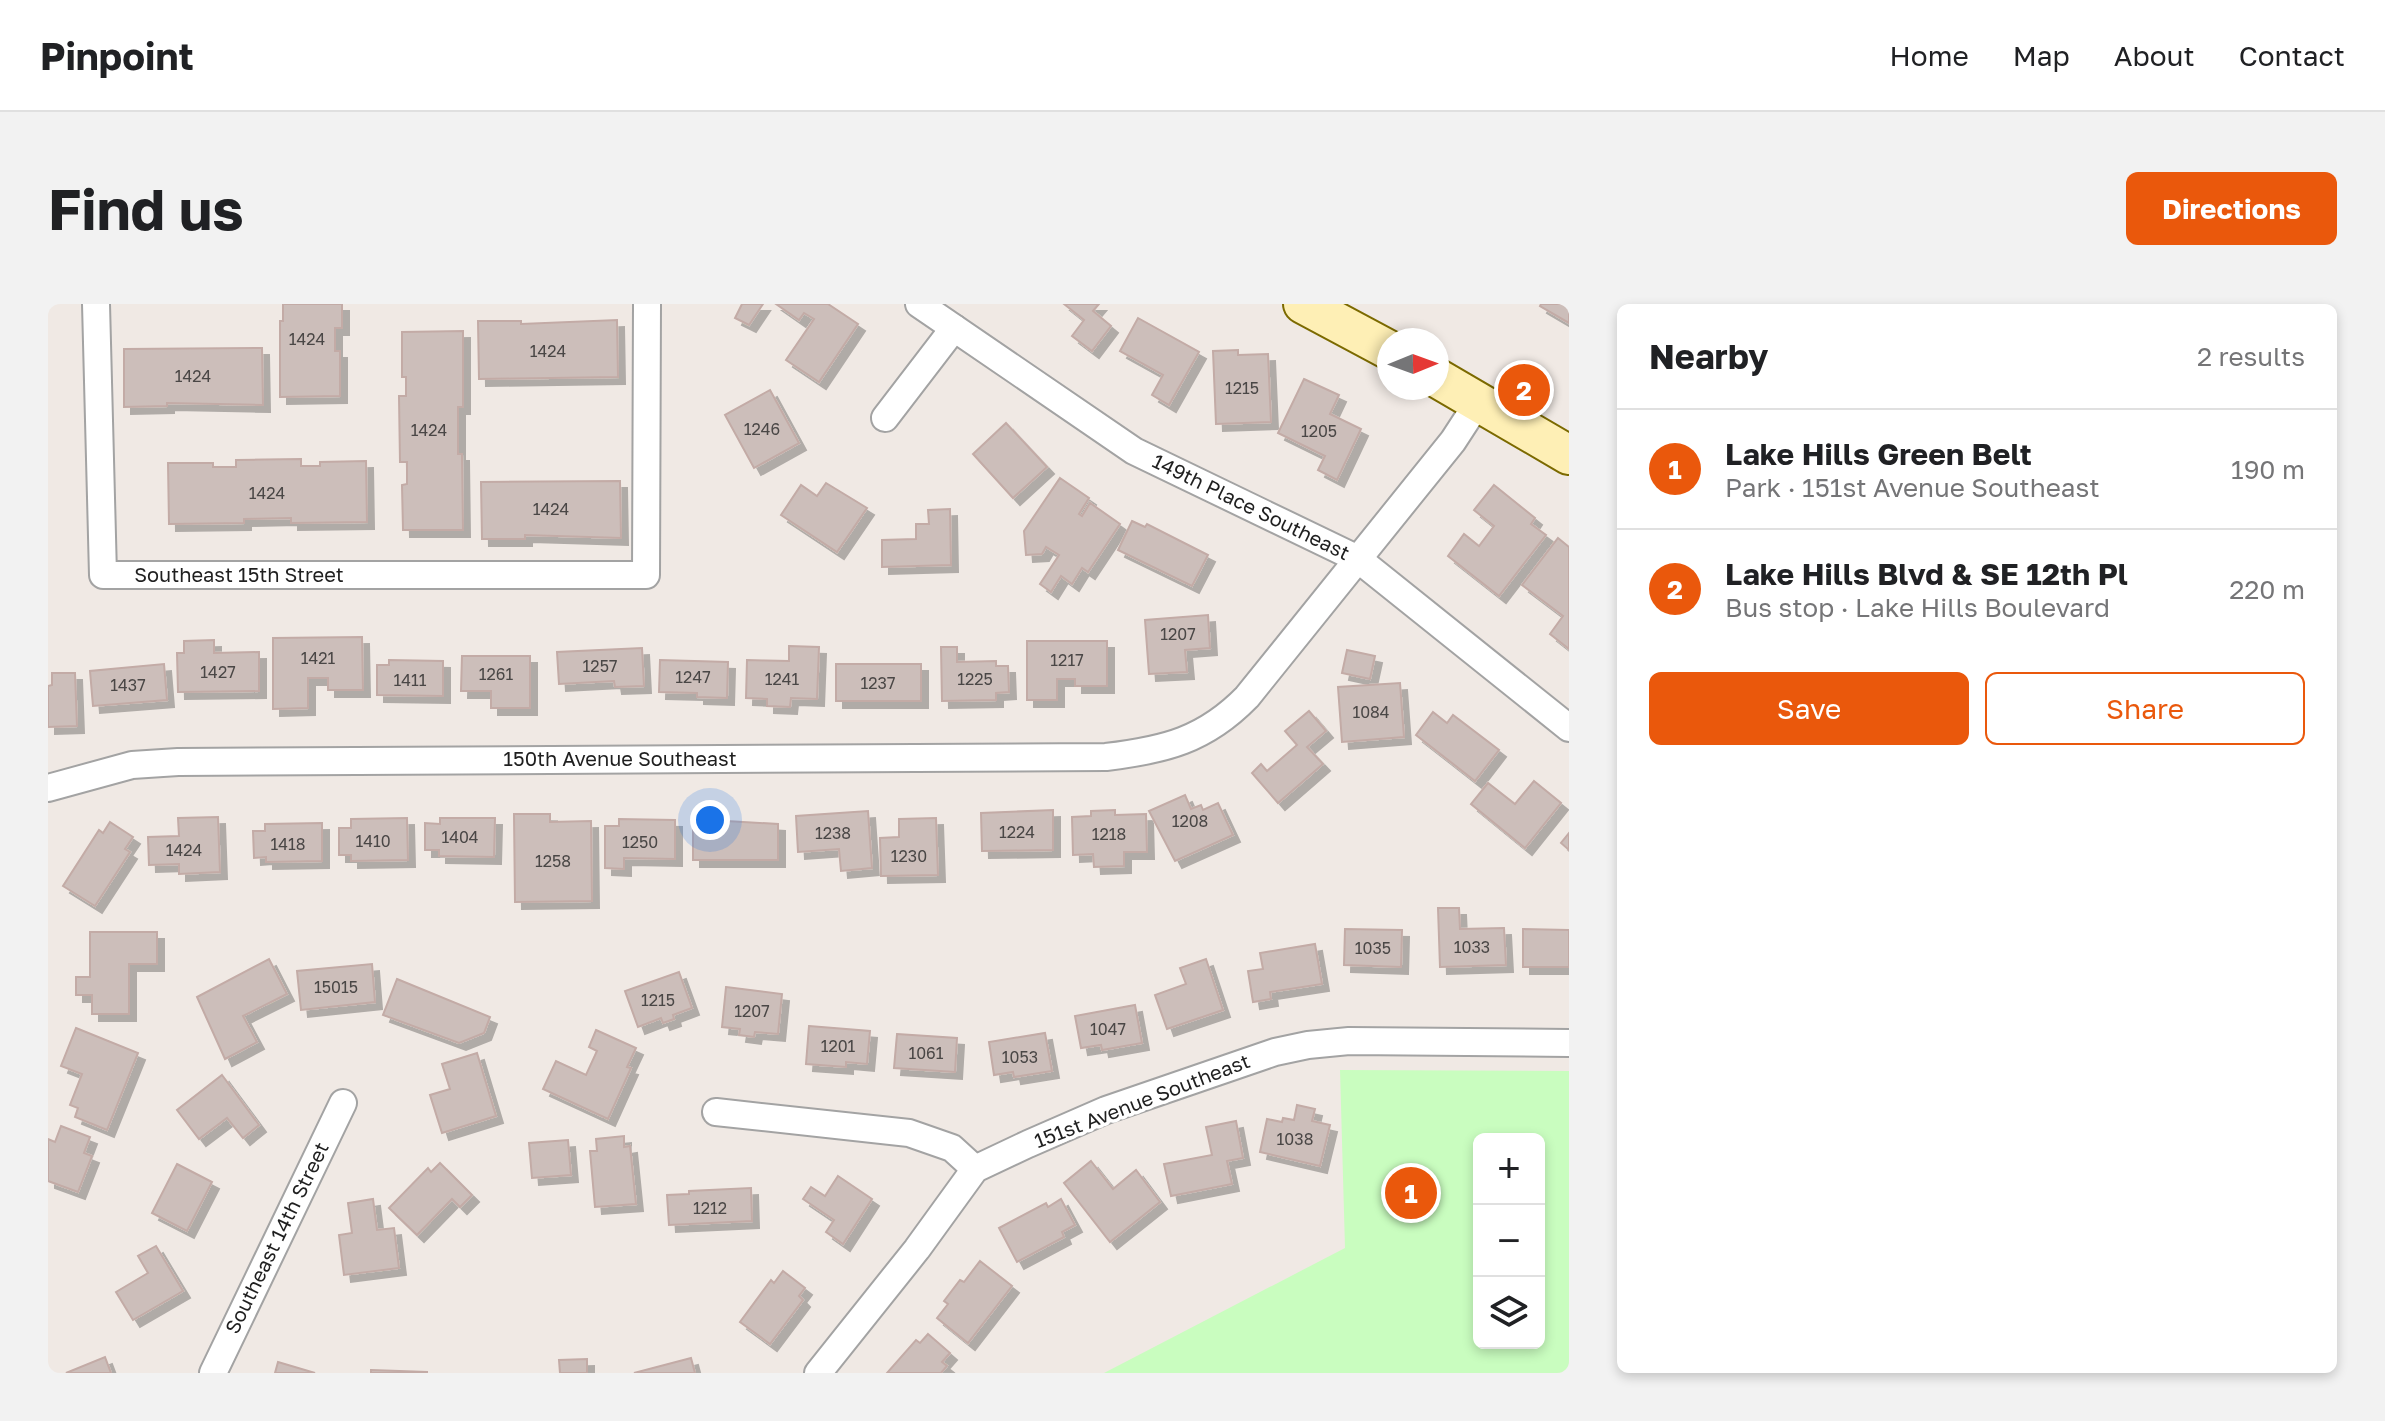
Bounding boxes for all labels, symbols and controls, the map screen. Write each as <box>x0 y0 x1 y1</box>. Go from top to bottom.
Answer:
text: Pinpoint <box>40 33 194 78</box>
text: Home <box>1890 39 1969 72</box>
text: Map <box>2013 39 2070 72</box>
text: About <box>2114 39 2195 72</box>
text: Contact <box>2239 39 2345 72</box>
button: Directions <box>2126 172 2337 245</box>
text: Find us <box>48 175 244 242</box>
north arrow <box>1377 328 1449 400</box>
house number: 1424 <box>289 329 325 349</box>
text: Nearby <box>1649 336 1769 376</box>
house number: 1424 <box>530 341 566 361</box>
text: 2 results <box>2197 341 2305 372</box>
pin: 2 <box>1498 360 1550 420</box>
house number: 1424 <box>175 366 211 386</box>
house number: 1215 <box>1225 378 1259 398</box>
house number: 1246 <box>744 419 780 439</box>
house number: 1424 <box>411 420 447 440</box>
house number: 1205 <box>1301 421 1337 441</box>
text: Lake Hills Green Belt <box>1725 436 2032 472</box>
street label: 149th Place Southeast <box>1149 448 1354 564</box>
text: 1 <box>1668 454 1682 485</box>
text: 190 m <box>2231 454 2305 485</box>
text: Park · 151st Avenue Southeast <box>1725 472 2100 503</box>
house number: 1424 <box>249 483 285 503</box>
house number: 1424 <box>533 499 569 519</box>
text: Lake Hills Blvd & SE 12th Pl <box>1725 556 2128 592</box>
street label: Southeast 15th Street <box>134 562 344 586</box>
text: 2 <box>1667 574 1683 605</box>
text: 220 m <box>2229 574 2305 605</box>
text: Bus stop · Lake Hills Boulevard <box>1725 592 2110 623</box>
house number: 1207 <box>1160 624 1196 644</box>
house number: 1421 <box>301 648 336 668</box>
house number: 1217 <box>1050 650 1084 670</box>
house number: 1257 <box>583 656 617 676</box>
house number: 1427 <box>200 662 236 682</box>
house number: 1261 <box>479 664 513 684</box>
house number: 1247 <box>675 667 711 687</box>
house number: 1241 <box>765 669 800 689</box>
house number: 1225 <box>957 669 993 689</box>
house number: 1411 <box>393 670 427 690</box>
button: Save <box>1649 672 1969 745</box>
button: Share <box>1985 672 2305 745</box>
house number: 1237 <box>861 673 895 693</box>
house number: 1437 <box>110 675 146 695</box>
house number: 1084 <box>1352 702 1390 722</box>
street label: 150th Avenue Southeast <box>503 746 737 770</box>
your location <box>690 800 730 840</box>
house number: 1208 <box>1172 811 1208 831</box>
house number: 1224 <box>999 822 1035 842</box>
house number: 1238 <box>815 823 851 843</box>
house number: 1218 <box>1092 824 1126 844</box>
house number: 1404 <box>441 827 479 847</box>
house number: 1410 <box>355 831 391 851</box>
house number: 1250 <box>622 832 658 852</box>
house number: 1418 <box>270 834 306 854</box>
house number: 1424 <box>166 840 202 860</box>
house number: 1230 <box>891 846 927 866</box>
house number: 1258 <box>535 851 571 871</box>
house number: 1033 <box>1454 937 1490 957</box>
house number: 1035 <box>1355 938 1391 958</box>
house number: 15015 <box>314 977 358 997</box>
house number: 1215 <box>641 990 675 1010</box>
house number: 1207 <box>734 1001 770 1021</box>
house number: 1047 <box>1090 1019 1126 1039</box>
house number: 1201 <box>821 1036 856 1056</box>
house number: 1061 <box>908 1043 944 1063</box>
house number: 1053 <box>1002 1047 1038 1067</box>
street label: 151st Avenue Southeast <box>1030 1048 1253 1152</box>
house number: 1038 <box>1277 1129 1313 1149</box>
map controls <box>1473 1133 1545 1349</box>
button: + <box>1473 1133 1545 1205</box>
street label: Southeast 14th Street <box>219 1138 333 1337</box>
pin: 1 <box>1385 1163 1437 1223</box>
house number: 1212 <box>693 1198 727 1218</box>
button: − <box>1473 1205 1545 1277</box>
button: layers <box>1473 1277 1545 1349</box>

